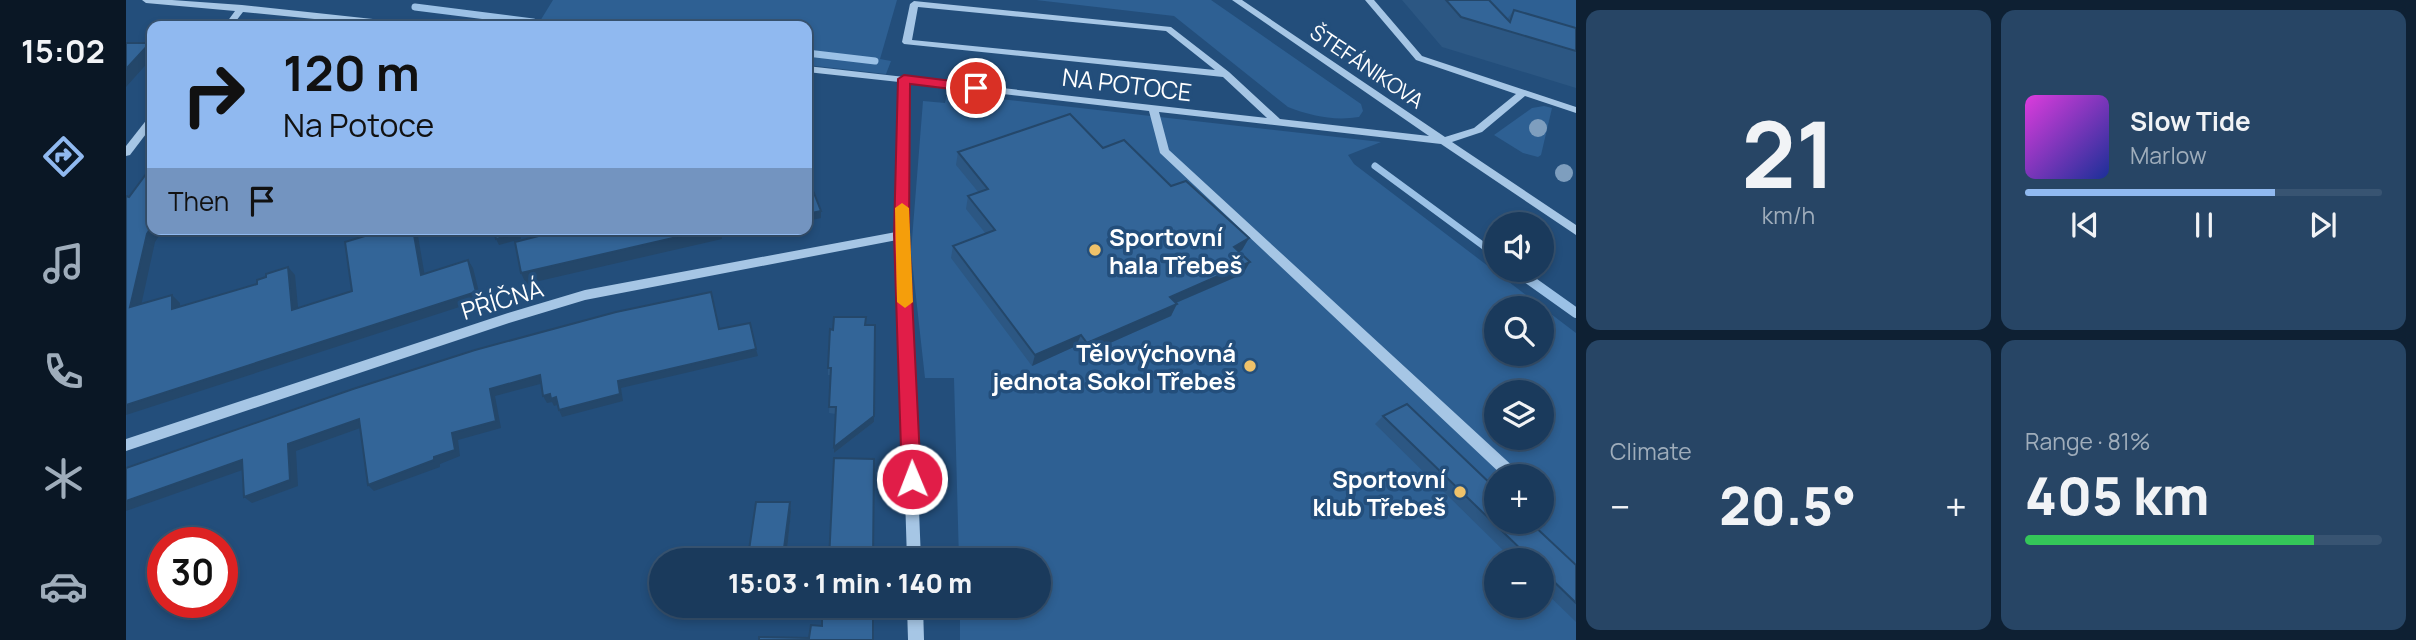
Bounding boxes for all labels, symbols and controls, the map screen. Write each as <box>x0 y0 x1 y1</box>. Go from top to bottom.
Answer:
street label: ŠTEFÁNIKOVA <box>1305 18 1429 114</box>
text: 15:02 <box>21 29 105 73</box>
text: 120 m <box>283 39 420 106</box>
icon: right <box>168 49 259 140</box>
pin <box>946 58 1006 118</box>
street label: NA POTOCE <box>1060 60 1194 108</box>
icon: arrive <box>957 69 995 107</box>
text: 21 <box>1741 91 1836 215</box>
text: Na Potoce <box>283 103 434 147</box>
text: Slow Tide <box>2130 103 2251 139</box>
icon: directions <box>39 132 88 181</box>
text: Marlow <box>2130 139 2207 171</box>
icon: arrive <box>243 182 281 220</box>
text: Then <box>168 183 229 219</box>
text: km/h <box>1762 199 1815 231</box>
icon: previous <box>2066 206 2104 244</box>
icon: pause <box>2185 206 2223 244</box>
icon: next <box>2304 206 2342 244</box>
map controls <box>1484 212 1554 618</box>
button: sound <box>1484 212 1554 282</box>
place label: Sportovní hala Třebeš <box>1109 220 1243 281</box>
icon: music <box>39 239 88 288</box>
marker: Sportovní hala Třebeš <box>1087 242 1103 258</box>
street label: PŘÍČNÁ <box>457 271 547 327</box>
button: search <box>1484 296 1554 366</box>
place label: Tělovýchovná jednota Sokol Třebeš <box>991 336 1236 397</box>
icon: phone <box>39 347 88 396</box>
marker: Tělovýchovná jednota Sokol Třebeš <box>1242 358 1258 374</box>
button: layers <box>1484 380 1554 450</box>
text: Range · 81% <box>2025 425 2150 457</box>
text: Climate <box>1610 435 1692 467</box>
position arrow <box>875 442 949 516</box>
icon: climate <box>39 454 88 503</box>
text: 405 km <box>2025 460 2209 531</box>
place label: Sportovní klub Třebeš <box>1312 462 1446 523</box>
button: + <box>1484 464 1554 534</box>
text: 20.5° <box>1719 470 1856 541</box>
text: − <box>1610 480 1631 532</box>
text: + <box>1945 480 1967 532</box>
marker: Sportovní klub Třebeš <box>1452 484 1468 500</box>
speed limit sign: 30 <box>147 527 238 618</box>
button: − <box>1484 548 1554 618</box>
icon: car <box>39 562 88 611</box>
text: 15:03 · 1 min · 140 m <box>728 565 972 601</box>

